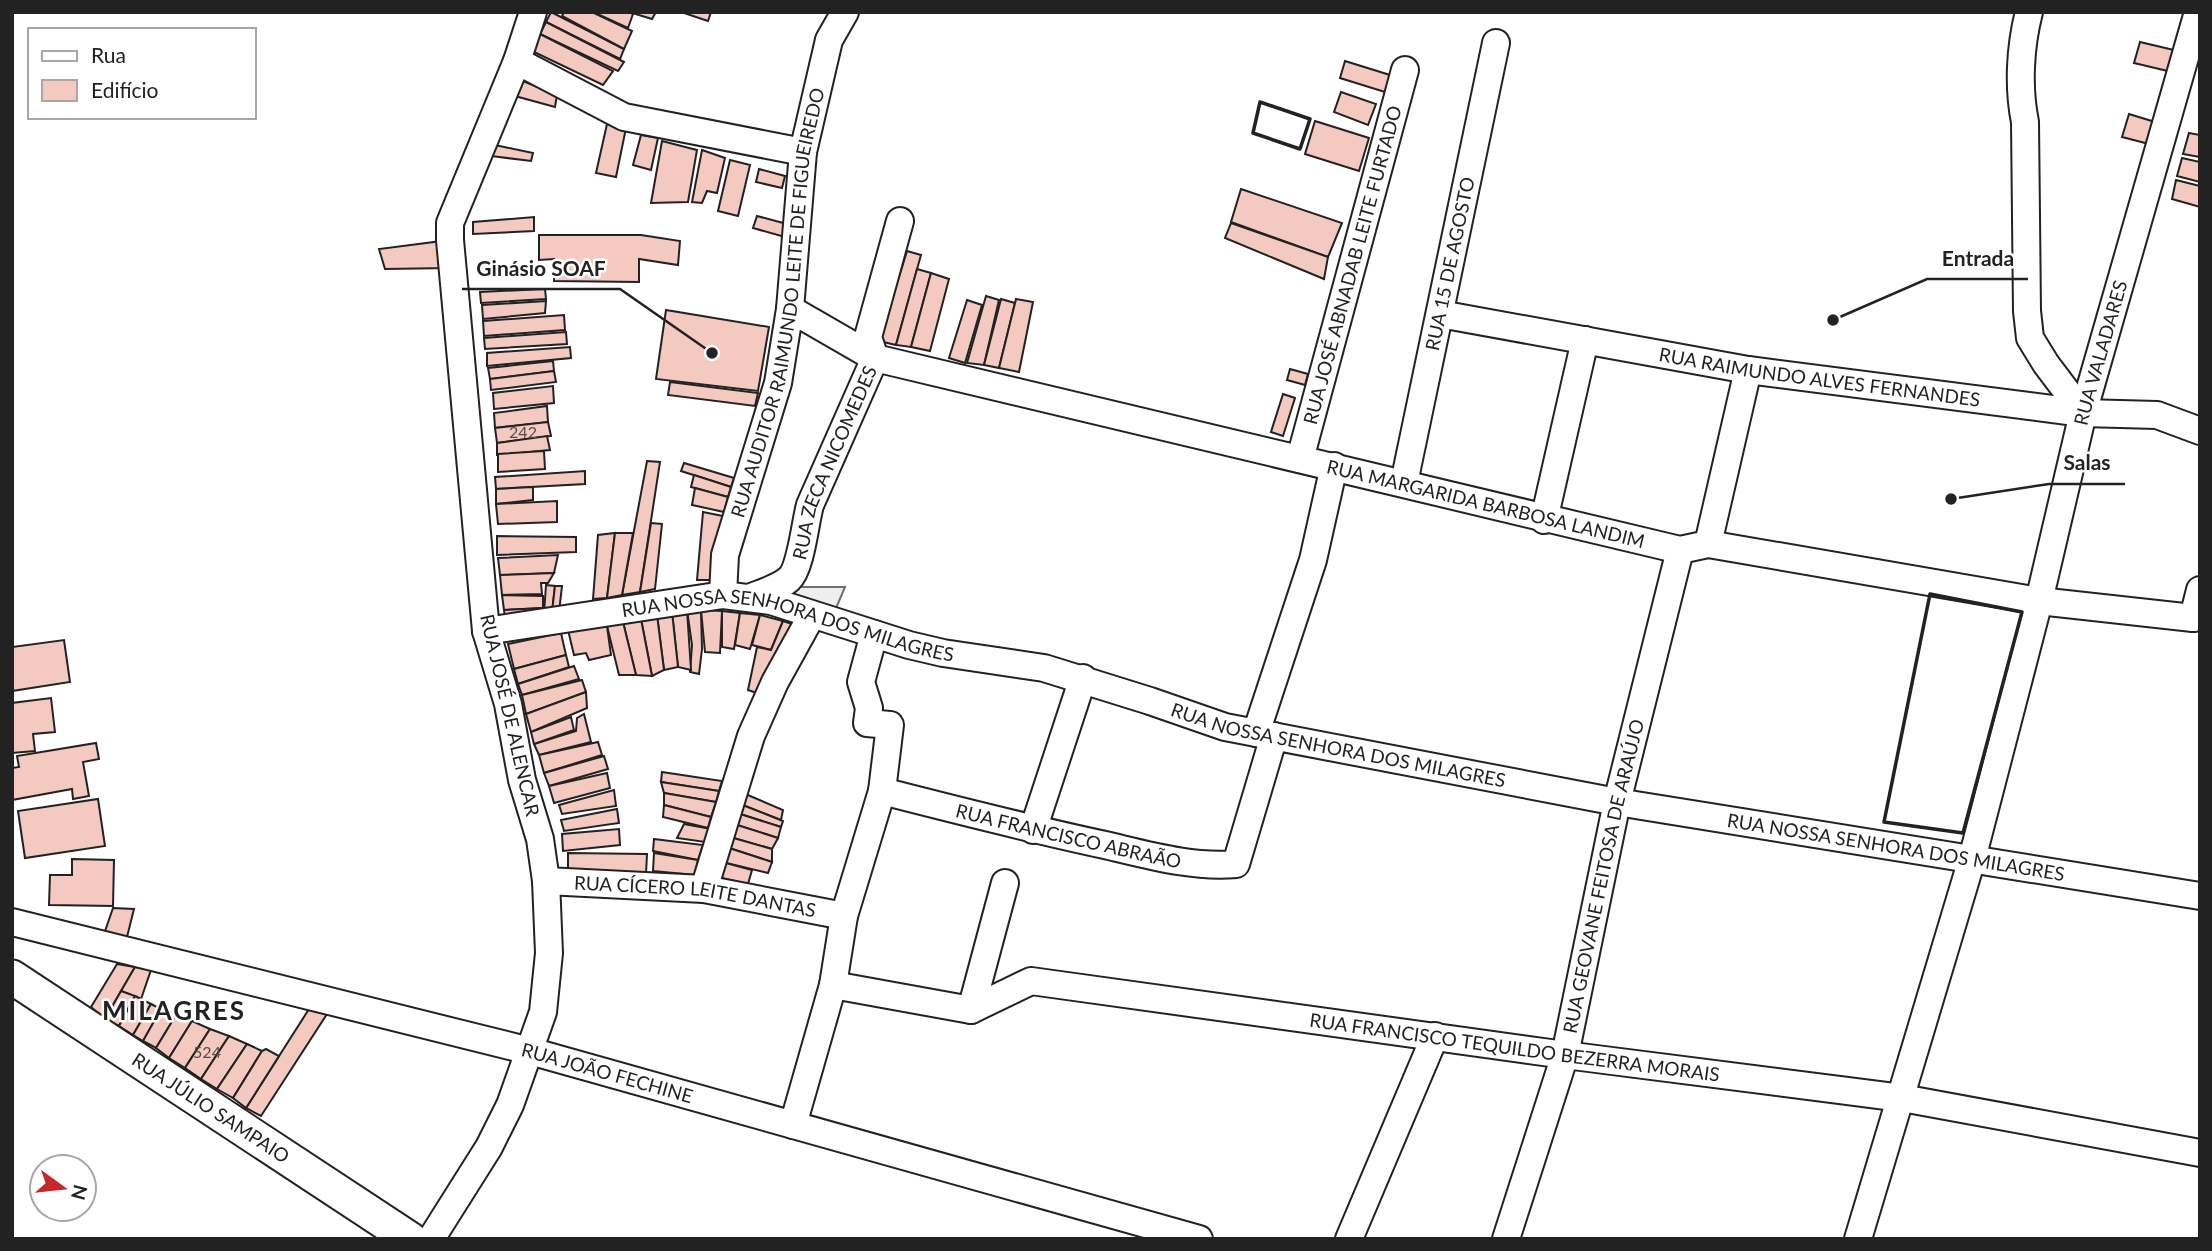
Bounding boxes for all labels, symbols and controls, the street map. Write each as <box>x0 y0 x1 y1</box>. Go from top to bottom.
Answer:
legend <box>28 28 256 119</box>
text: Rua <box>91 42 126 67</box>
text: Edifício <box>91 77 159 102</box>
street label: RUA AUDITOR RAIMUNDO LEITE DE FIGUEIREDO <box>725 85 829 520</box>
street label: RUA JOSÉ ABNADAB LEITE FURTADO <box>1298 103 1406 427</box>
street label: RUA 15 DE AGOSTO <box>1420 175 1479 353</box>
callout: Entrada <box>1927 237 2028 279</box>
text: Entrada <box>1942 245 2014 270</box>
callout: Ginásio SOAF <box>462 247 620 289</box>
text: Ginásio SOAF <box>476 255 606 280</box>
street label: RUA VALADARES <box>2069 278 2131 427</box>
street label: RUA RAIMUNDO ALVES FERNANDES <box>1657 342 1982 411</box>
street label: RUA ZECA NICOMEDES <box>787 362 881 562</box>
house number: 242 <box>509 422 537 441</box>
callout: Salas <box>2049 442 2125 484</box>
text: Salas <box>2063 449 2111 474</box>
street label: RUA MARGARIDA BARBOSA LANDIM <box>1325 454 1647 552</box>
street label: RUA NOSSA SENHORA DOS MILAGRES <box>620 583 956 665</box>
street label: RUA JOSÉ DE ALENCAR <box>476 612 545 818</box>
street label: RUA NOSSA SENHORA DOS MILAGRES <box>1168 697 1508 791</box>
street label: RUA GEOVANE FEITOSA DE ARAÚJO <box>1558 717 1648 1035</box>
street label: RUA FRANCISCO ABRAÃO <box>954 798 1183 872</box>
street label: RUA NOSSA SENHORA DOS MILAGRES <box>1726 808 2066 885</box>
street label: RUA CÍCERO LEITE DANTAS <box>573 870 818 921</box>
district label: MILAGRES <box>102 994 246 1026</box>
street label: RUA FRANCISCO TEQUILDO BEZERRA MORAIS <box>1308 1008 1721 1086</box>
street label: RUA JOÃO FECHINE <box>519 1037 696 1107</box>
house number: 524 <box>193 1042 221 1061</box>
street label: RUA JÚLIO SAMPAIO <box>128 1047 294 1168</box>
north arrow <box>28 1153 98 1223</box>
text: N <box>67 1182 93 1203</box>

